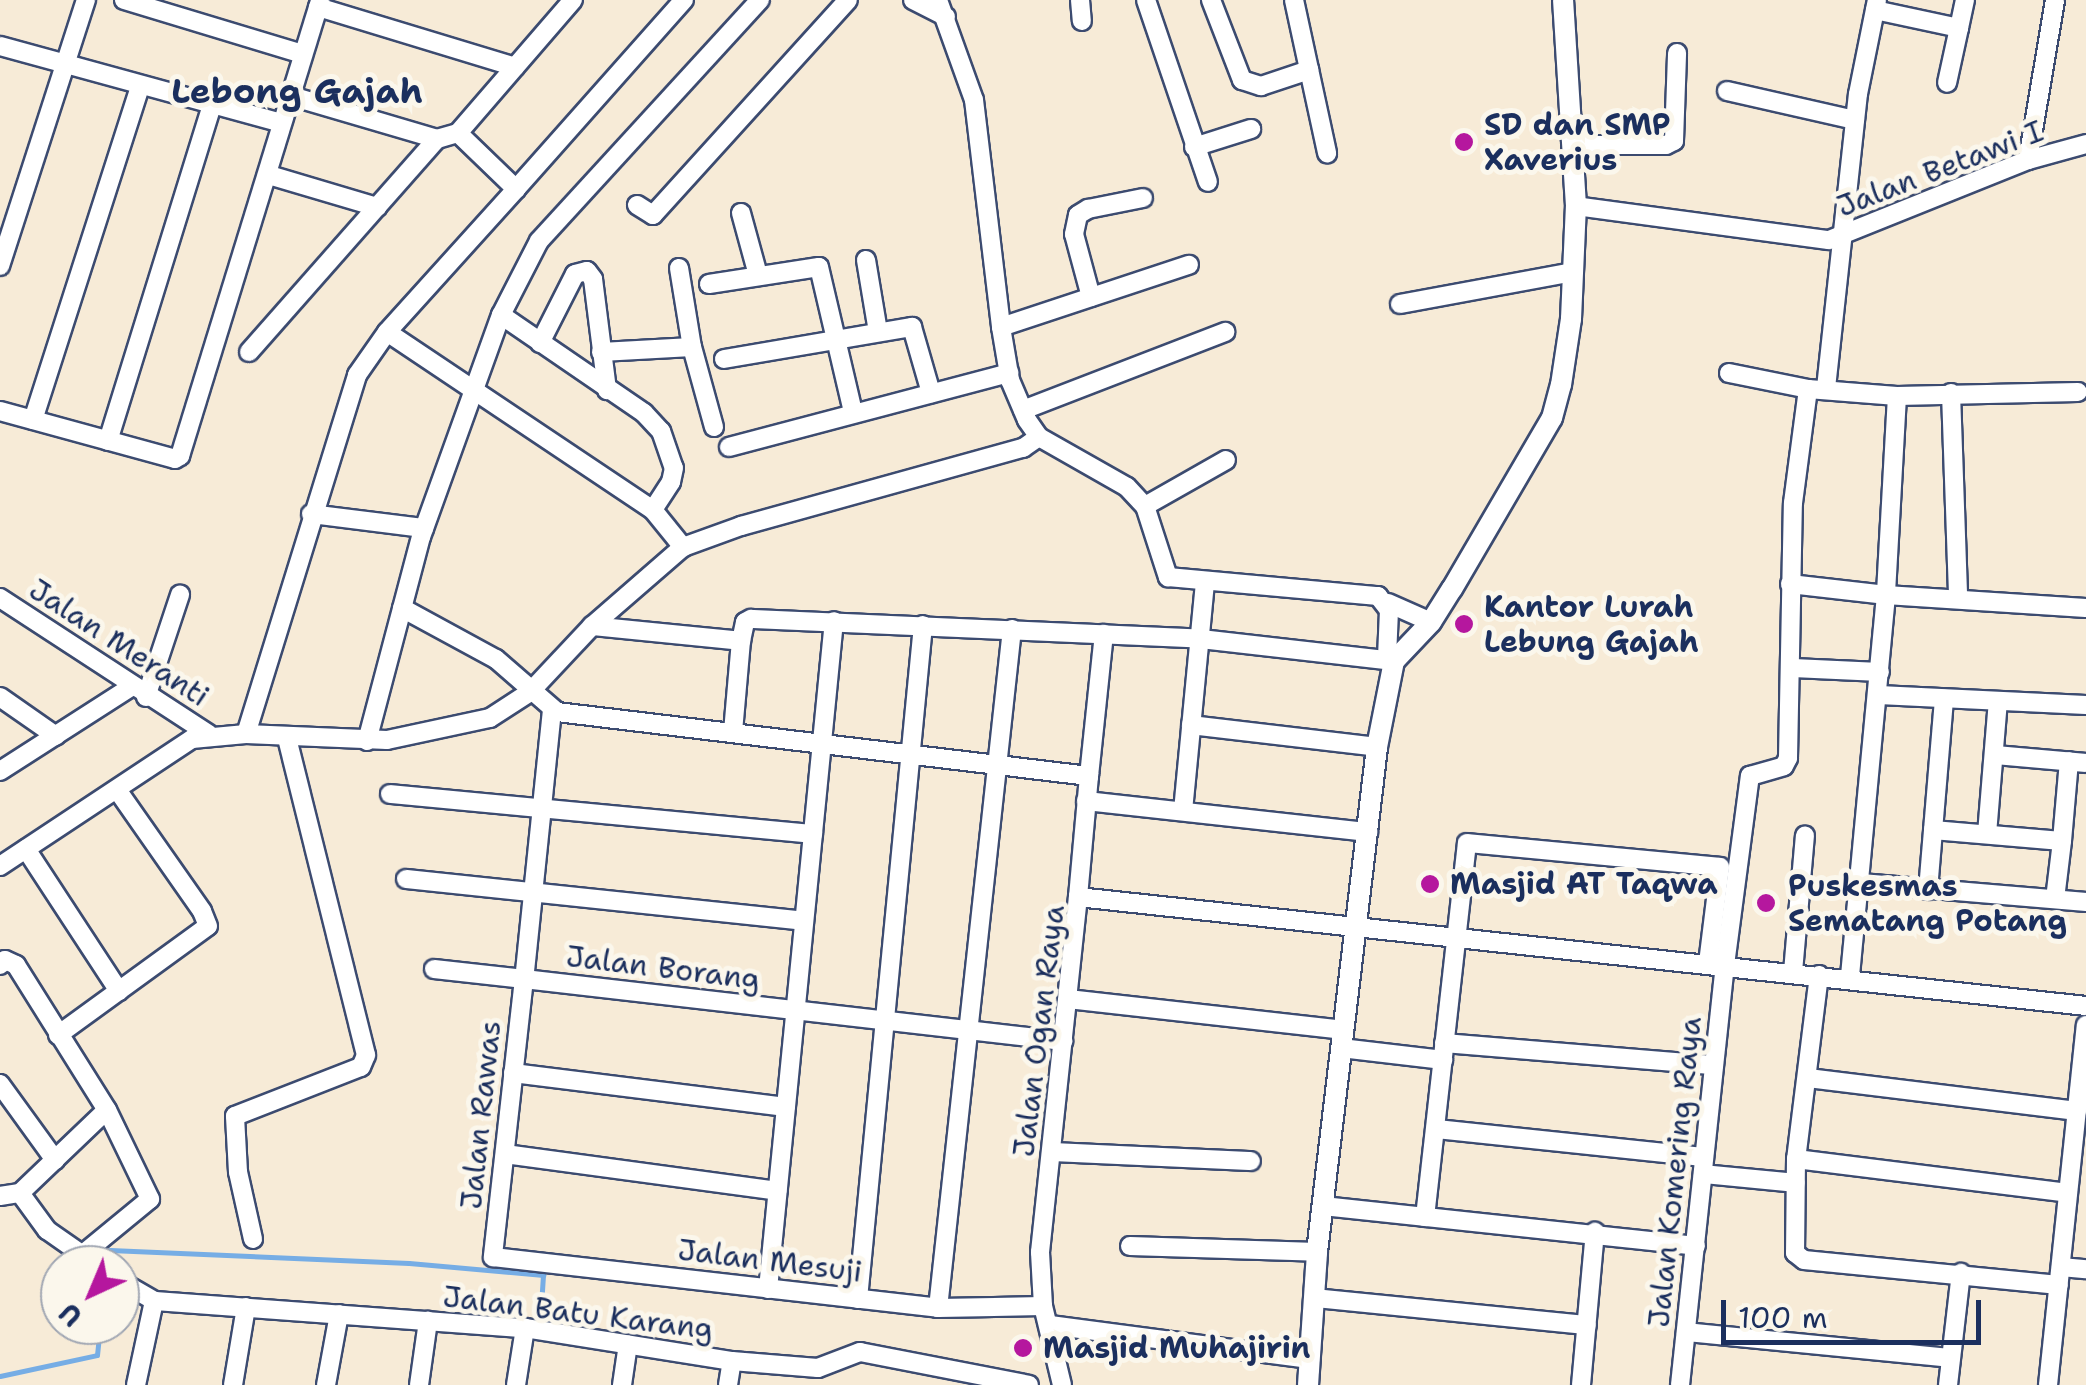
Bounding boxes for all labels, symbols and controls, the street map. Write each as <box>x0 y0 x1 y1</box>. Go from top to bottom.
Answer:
district label: Lebong Gajah <box>171 70 423 112</box>
place label: SD dan SMP Xaverius <box>1484 107 1671 178</box>
street label: Jalan Betawi I <box>1832 113 2048 225</box>
marker: SD dan SMP Xaverius <box>1453 131 1475 153</box>
street label: Jalan Meranti <box>22 571 216 715</box>
place label: Kantor Lurah Lebung Gajah <box>1484 589 1699 660</box>
marker: Kantor Lurah Lebung Gajah <box>1453 613 1475 635</box>
place label: Masjid AT Taqwa <box>1450 866 1718 902</box>
place label: Puskesmas Sematang Potang <box>1788 868 2067 938</box>
marker: Masjid AT Taqwa <box>1419 873 1441 895</box>
marker: Puskesmas Sematang Potang <box>1753 890 1779 916</box>
street label: Jalan Ogan Raya <box>1006 903 1072 1159</box>
street label: Jalan Borang <box>564 938 762 998</box>
street label: Jalan Komering Raya <box>1641 1015 1709 1329</box>
street label: Jalan Rawas <box>453 1019 509 1211</box>
street label: Jalan Mesuji <box>676 1232 864 1290</box>
north arrow <box>40 1245 140 1345</box>
street label: Jalan Batu Karang <box>441 1279 715 1347</box>
scale bar <box>1726 1280 1986 1342</box>
text: U <box>50 1295 91 1335</box>
text: 100 m <box>1738 1297 1828 1338</box>
place label: Masjid Muhajirin <box>1043 1330 1310 1366</box>
marker: Masjid Muhajirin <box>1012 1337 1034 1359</box>

